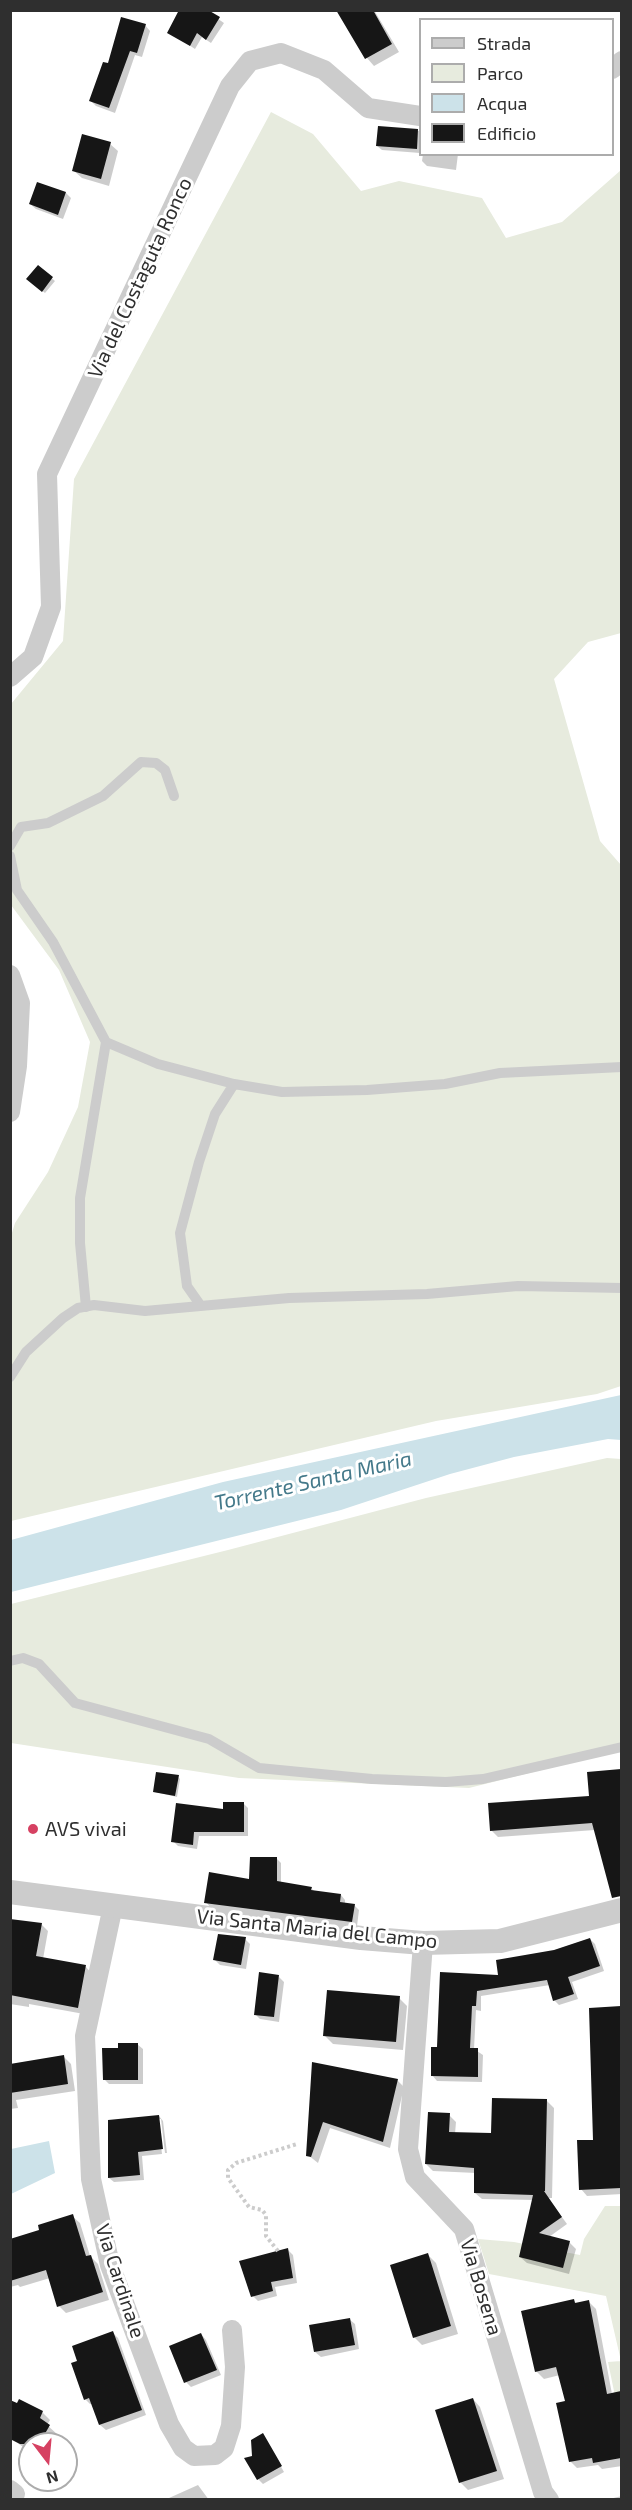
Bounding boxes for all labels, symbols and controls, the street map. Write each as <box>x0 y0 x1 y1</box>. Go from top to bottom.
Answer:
legend <box>419 18 614 156</box>
text: Strada <box>477 32 531 54</box>
text: Parco <box>477 62 523 84</box>
text: Acqua <box>477 92 527 114</box>
text: Edificio <box>477 122 536 144</box>
street label: Via del Costaguta Ronco <box>83 174 197 382</box>
water label: Torrente Santa Maria <box>212 1446 414 1516</box>
place label: AVS vivai <box>45 1817 127 1841</box>
marker: AVS vivai <box>26 1822 40 1836</box>
street label: Via Santa Maria del Campo <box>195 1904 439 1954</box>
street label: Via Cardinale <box>90 2221 150 2341</box>
street label: Via Bosena <box>455 2236 507 2338</box>
north arrow <box>18 2432 78 2492</box>
text: N <box>44 2467 61 2489</box>

